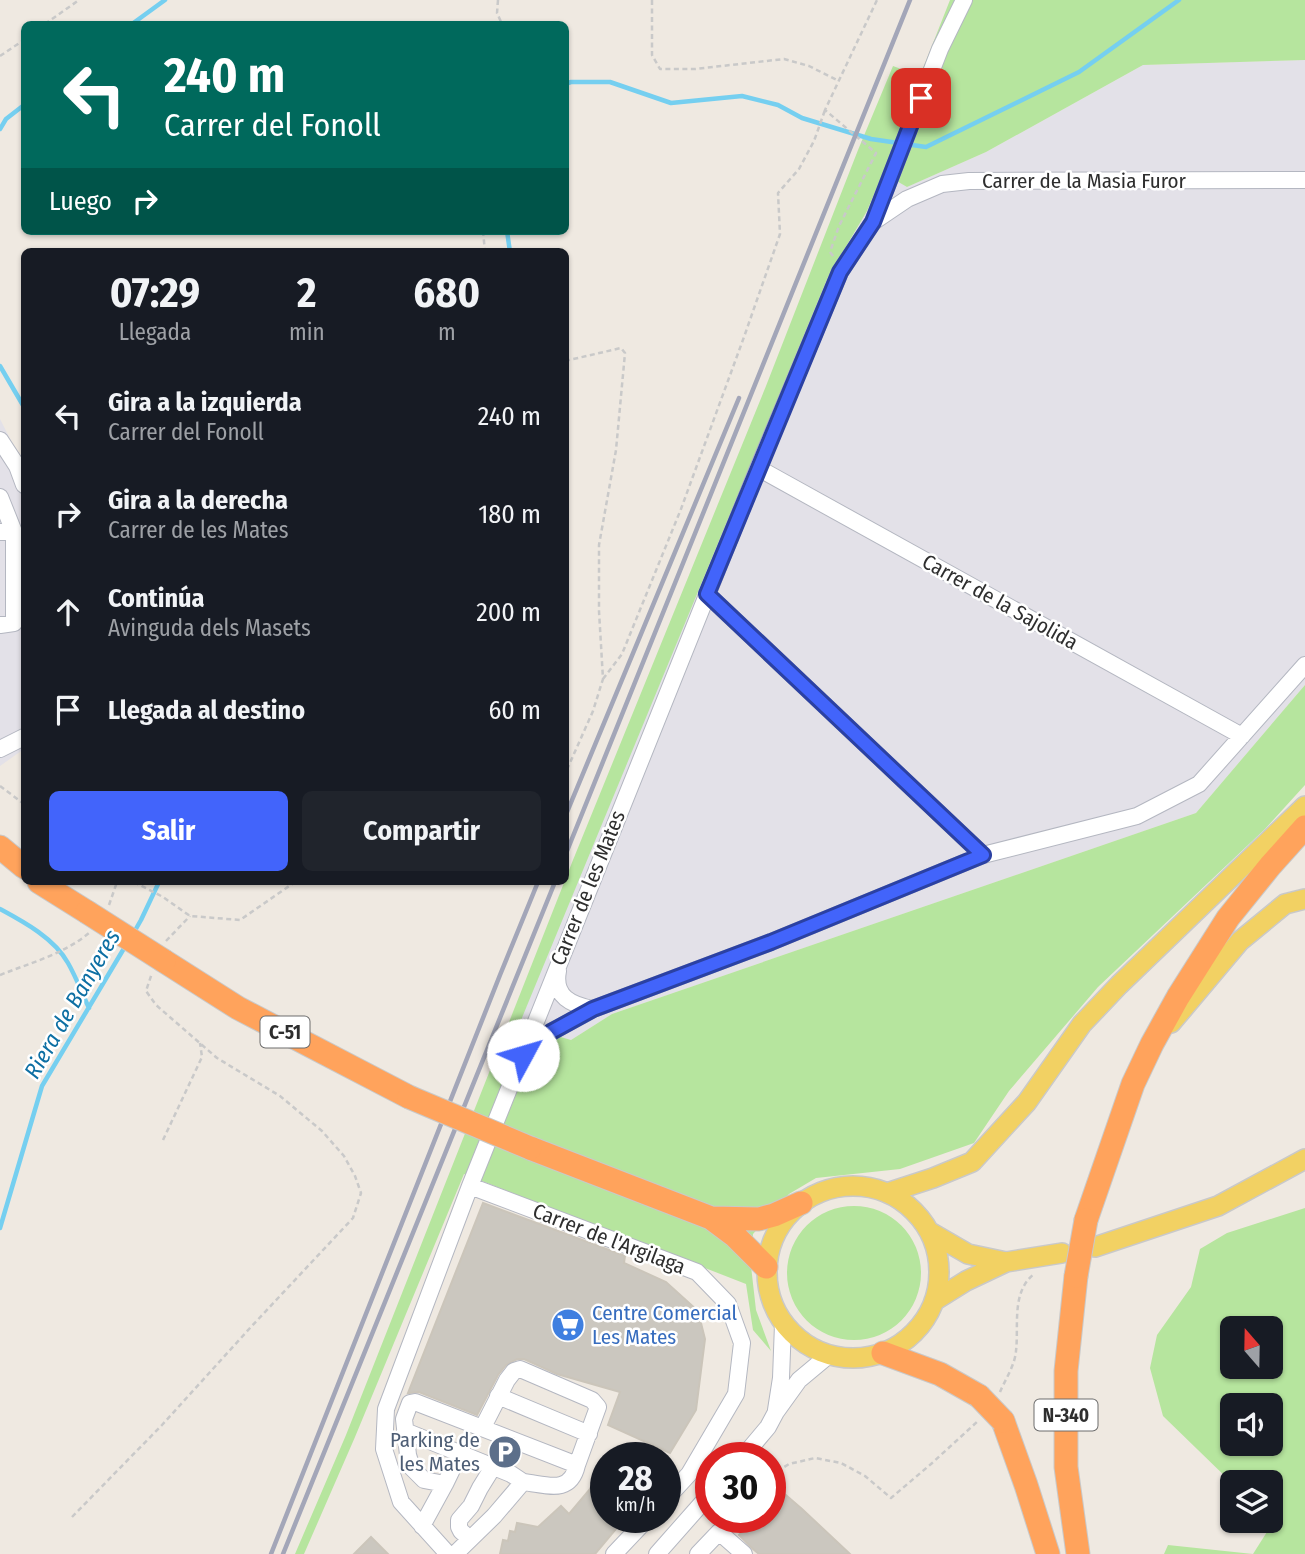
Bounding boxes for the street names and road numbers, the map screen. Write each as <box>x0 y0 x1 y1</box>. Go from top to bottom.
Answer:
street label: Carrer de la Masia Furor <box>982 168 1187 194</box>
street label: Carrer de la Sajolida <box>918 548 1082 656</box>
street label: Carrer de les Mates <box>545 807 631 969</box>
road number: C-51 <box>260 1016 310 1048</box>
street label: Carrer de l'Argilaga <box>529 1198 689 1280</box>
road number: N-340 <box>1034 1400 1098 1430</box>

